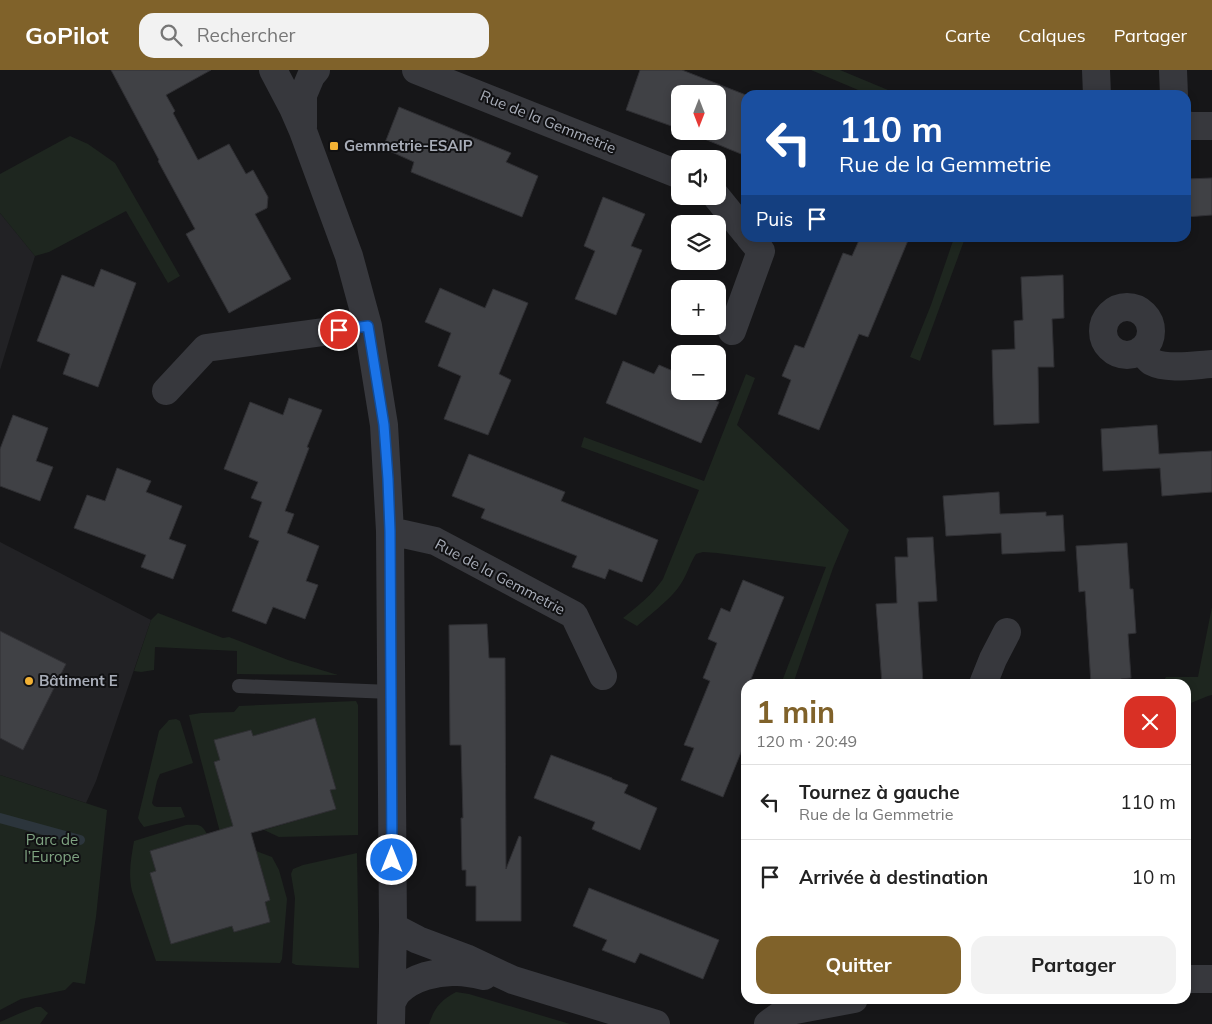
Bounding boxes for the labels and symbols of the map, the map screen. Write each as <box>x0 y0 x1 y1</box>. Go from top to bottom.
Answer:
north arrow <box>671 85 726 140</box>
street label: Rue de la Gemmetrie <box>478 86 619 157</box>
place label: Gemmetrie-ESAIP <box>344 136 473 155</box>
marker: Gemmetrie-ESAIP <box>328 140 340 152</box>
pin <box>318 309 360 351</box>
street label: Rue de la Gemmetrie <box>432 534 569 619</box>
place label: Bâtiment E <box>39 671 118 690</box>
marker: Bâtiment E <box>23 675 35 687</box>
park label: Parc de l’Europe <box>24 830 80 866</box>
position arrow <box>365 833 417 885</box>

